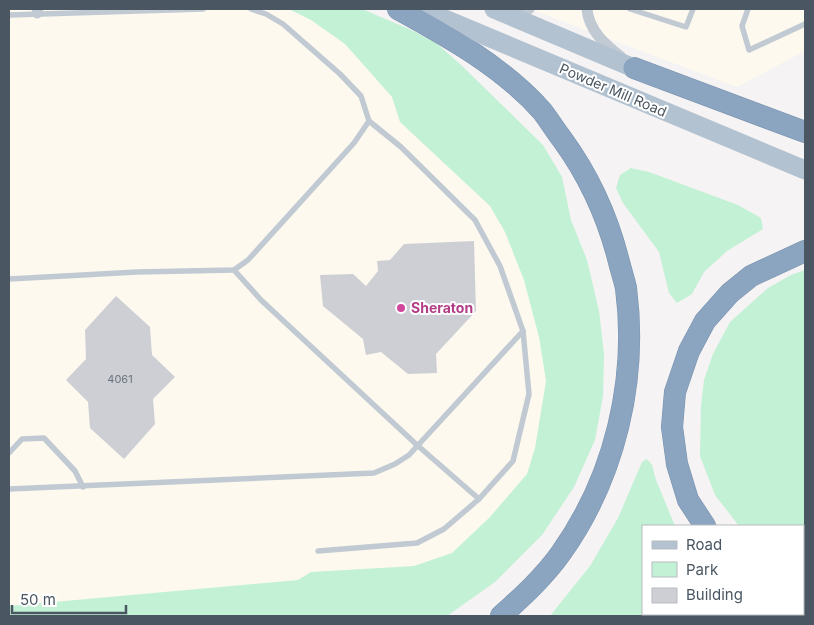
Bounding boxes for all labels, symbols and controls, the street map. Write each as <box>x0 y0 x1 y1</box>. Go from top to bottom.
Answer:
street label: Powder Mill Road <box>557 59 669 120</box>
place label: Sheraton <box>411 299 473 316</box>
marker: Sheraton <box>395 302 407 314</box>
house number: 4061 <box>107 372 133 386</box>
legend <box>642 525 804 615</box>
text: Road <box>686 535 722 554</box>
text: Park <box>686 560 719 579</box>
scale bar <box>12 582 126 614</box>
text: Building <box>686 585 743 604</box>
text: 50 m <box>20 590 56 609</box>

